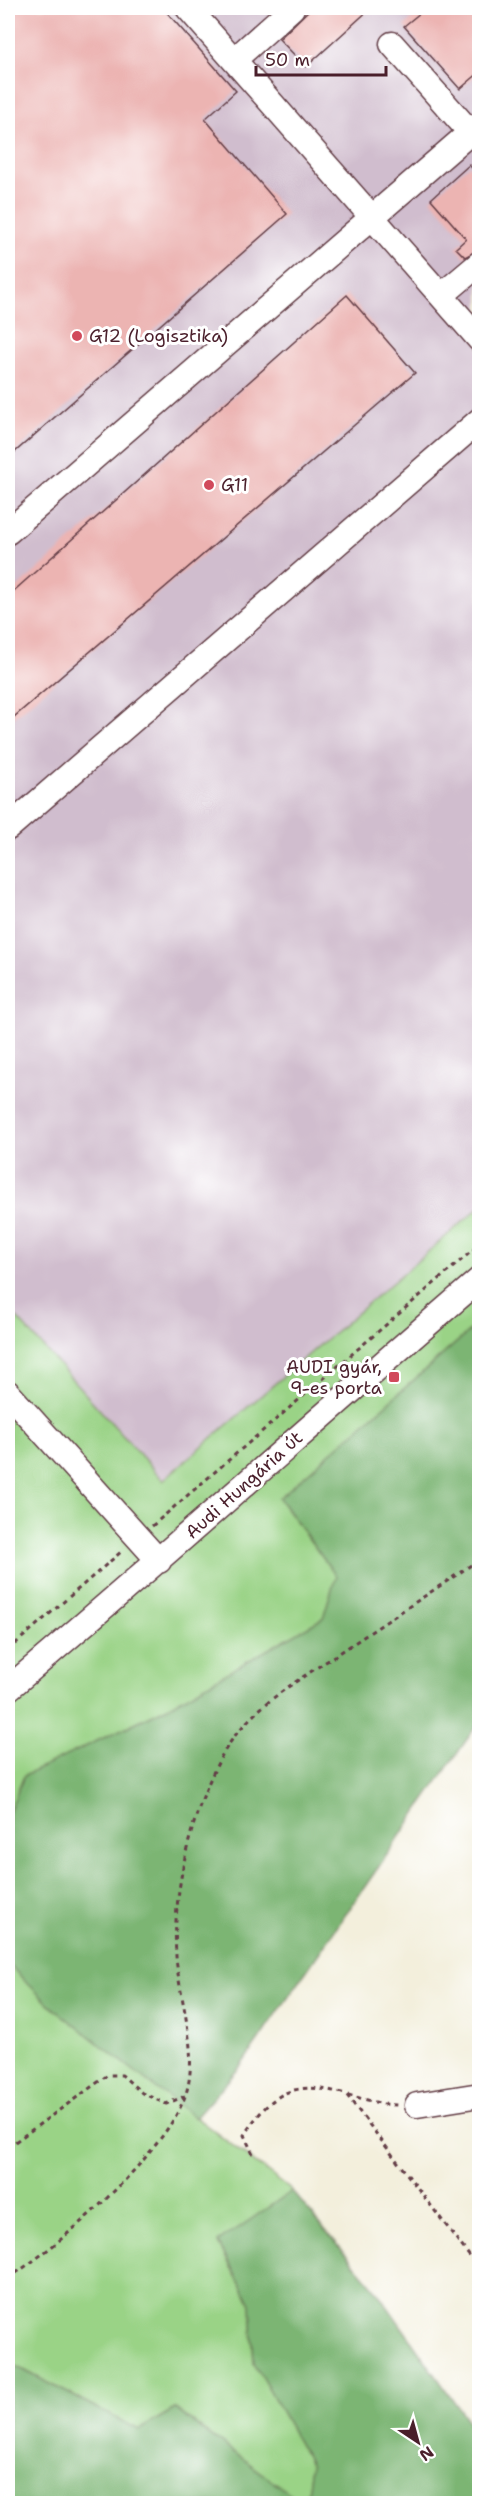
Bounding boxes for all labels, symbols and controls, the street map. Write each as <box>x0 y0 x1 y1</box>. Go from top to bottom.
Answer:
scale bar <box>256 39 386 77</box>
text: 50 m <box>265 48 310 72</box>
place label: G12 (Logisztika) <box>89 324 228 348</box>
marker: G12 (Logisztika) <box>70 329 84 343</box>
place label: G11 <box>221 473 248 497</box>
marker: G11 <box>202 478 216 492</box>
place label: AUDI gyár, 9-es porta <box>286 1355 382 1400</box>
marker: AUDI gyár, 9-es porta <box>387 1370 401 1384</box>
street label: Audi Hungária út <box>180 1426 308 1544</box>
north arrow <box>388 2412 448 2472</box>
text: N <box>415 2442 438 2466</box>

